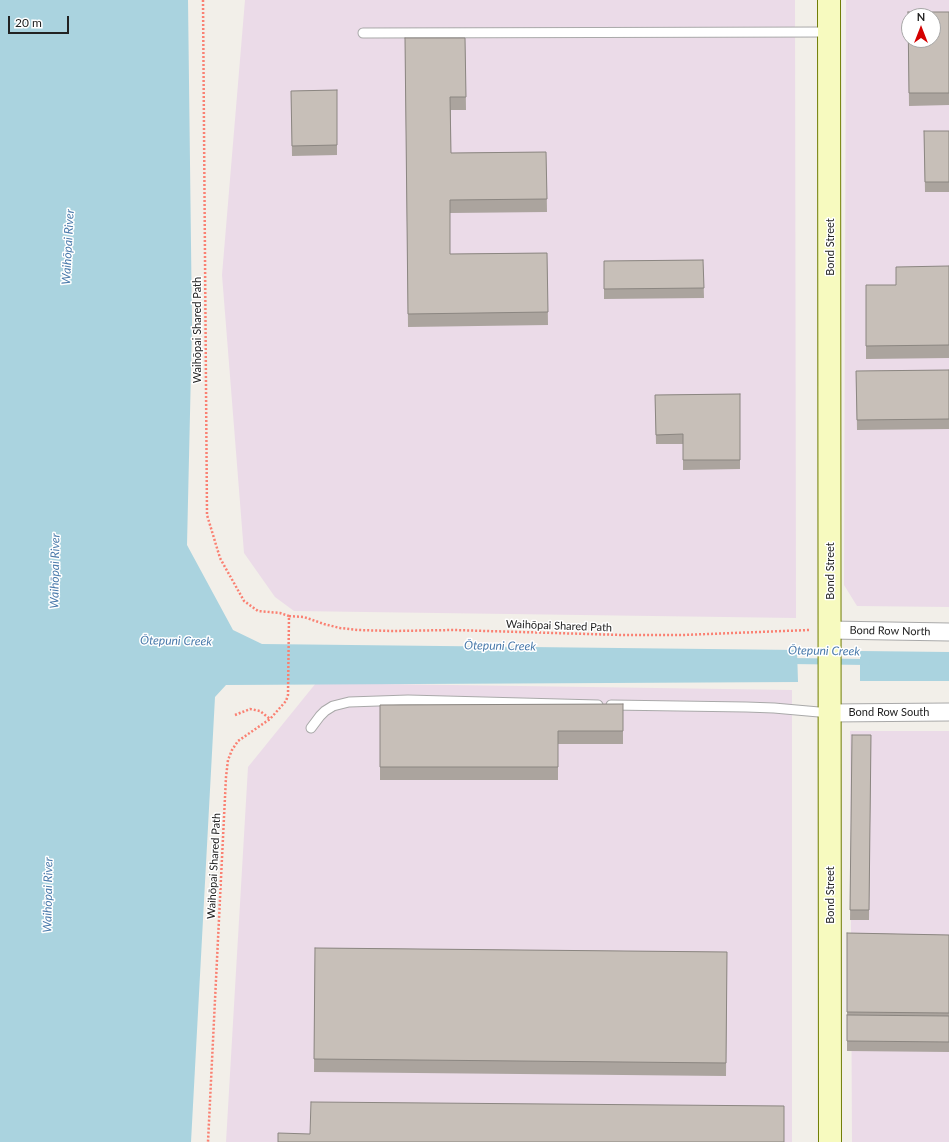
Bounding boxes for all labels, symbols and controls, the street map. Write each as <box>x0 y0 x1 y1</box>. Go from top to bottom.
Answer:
scale bar <box>10 8 71 34</box>
north arrow <box>901 8 941 48</box>
text: N <box>917 10 925 23</box>
text: 20 m <box>15 15 42 30</box>
water label: Waihōpai River <box>59 209 77 285</box>
street label: Bond Street <box>823 218 837 276</box>
street label: Waihōpai Shared Path <box>190 277 204 383</box>
water label: Waihōpai River <box>47 533 63 609</box>
street label: Bond Street <box>823 542 837 600</box>
street label: Waihōpai Shared Path <box>506 618 612 634</box>
street label: Bond Row North <box>849 624 931 638</box>
water label: Ōtepuni Creek <box>140 633 212 649</box>
water label: Ōtepuni Creek <box>464 638 536 654</box>
water label: Ōtepuni Creek <box>788 643 860 659</box>
street label: Bond Row South <box>849 705 929 719</box>
street label: Waihōpai Shared Path <box>205 813 223 919</box>
water label: Waihōpai River <box>40 857 56 933</box>
street label: Bond Street <box>823 866 837 924</box>

